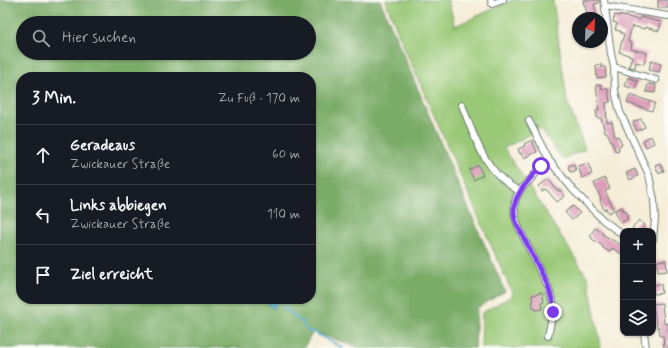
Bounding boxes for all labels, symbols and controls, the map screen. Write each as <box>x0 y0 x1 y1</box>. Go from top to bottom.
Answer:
north arrow <box>572 12 608 48</box>
search box <box>16 16 316 60</box>
icon: search <box>30 27 52 49</box>
text: Hier suchen <box>62 28 136 48</box>
text: 3 Min. <box>32 87 76 109</box>
text: Zu Fuß · 170 m <box>218 90 300 107</box>
text: Geradeaus <box>70 136 135 156</box>
icon: ahead <box>32 144 54 166</box>
text: 60 m <box>272 146 300 163</box>
text: Zwickauer Straße <box>70 156 170 173</box>
route start <box>532 157 550 175</box>
text: Links abbiegen <box>70 196 167 216</box>
icon: left <box>32 204 54 226</box>
text: 110 m <box>267 206 300 223</box>
text: Zwickauer Straße <box>70 216 170 233</box>
map controls <box>620 228 656 336</box>
button: + <box>620 228 656 264</box>
icon: arrive <box>32 264 54 286</box>
button: − <box>620 264 656 300</box>
text: Ziel erreicht <box>70 265 153 285</box>
button: layers <box>620 300 656 336</box>
route end <box>544 303 562 321</box>

